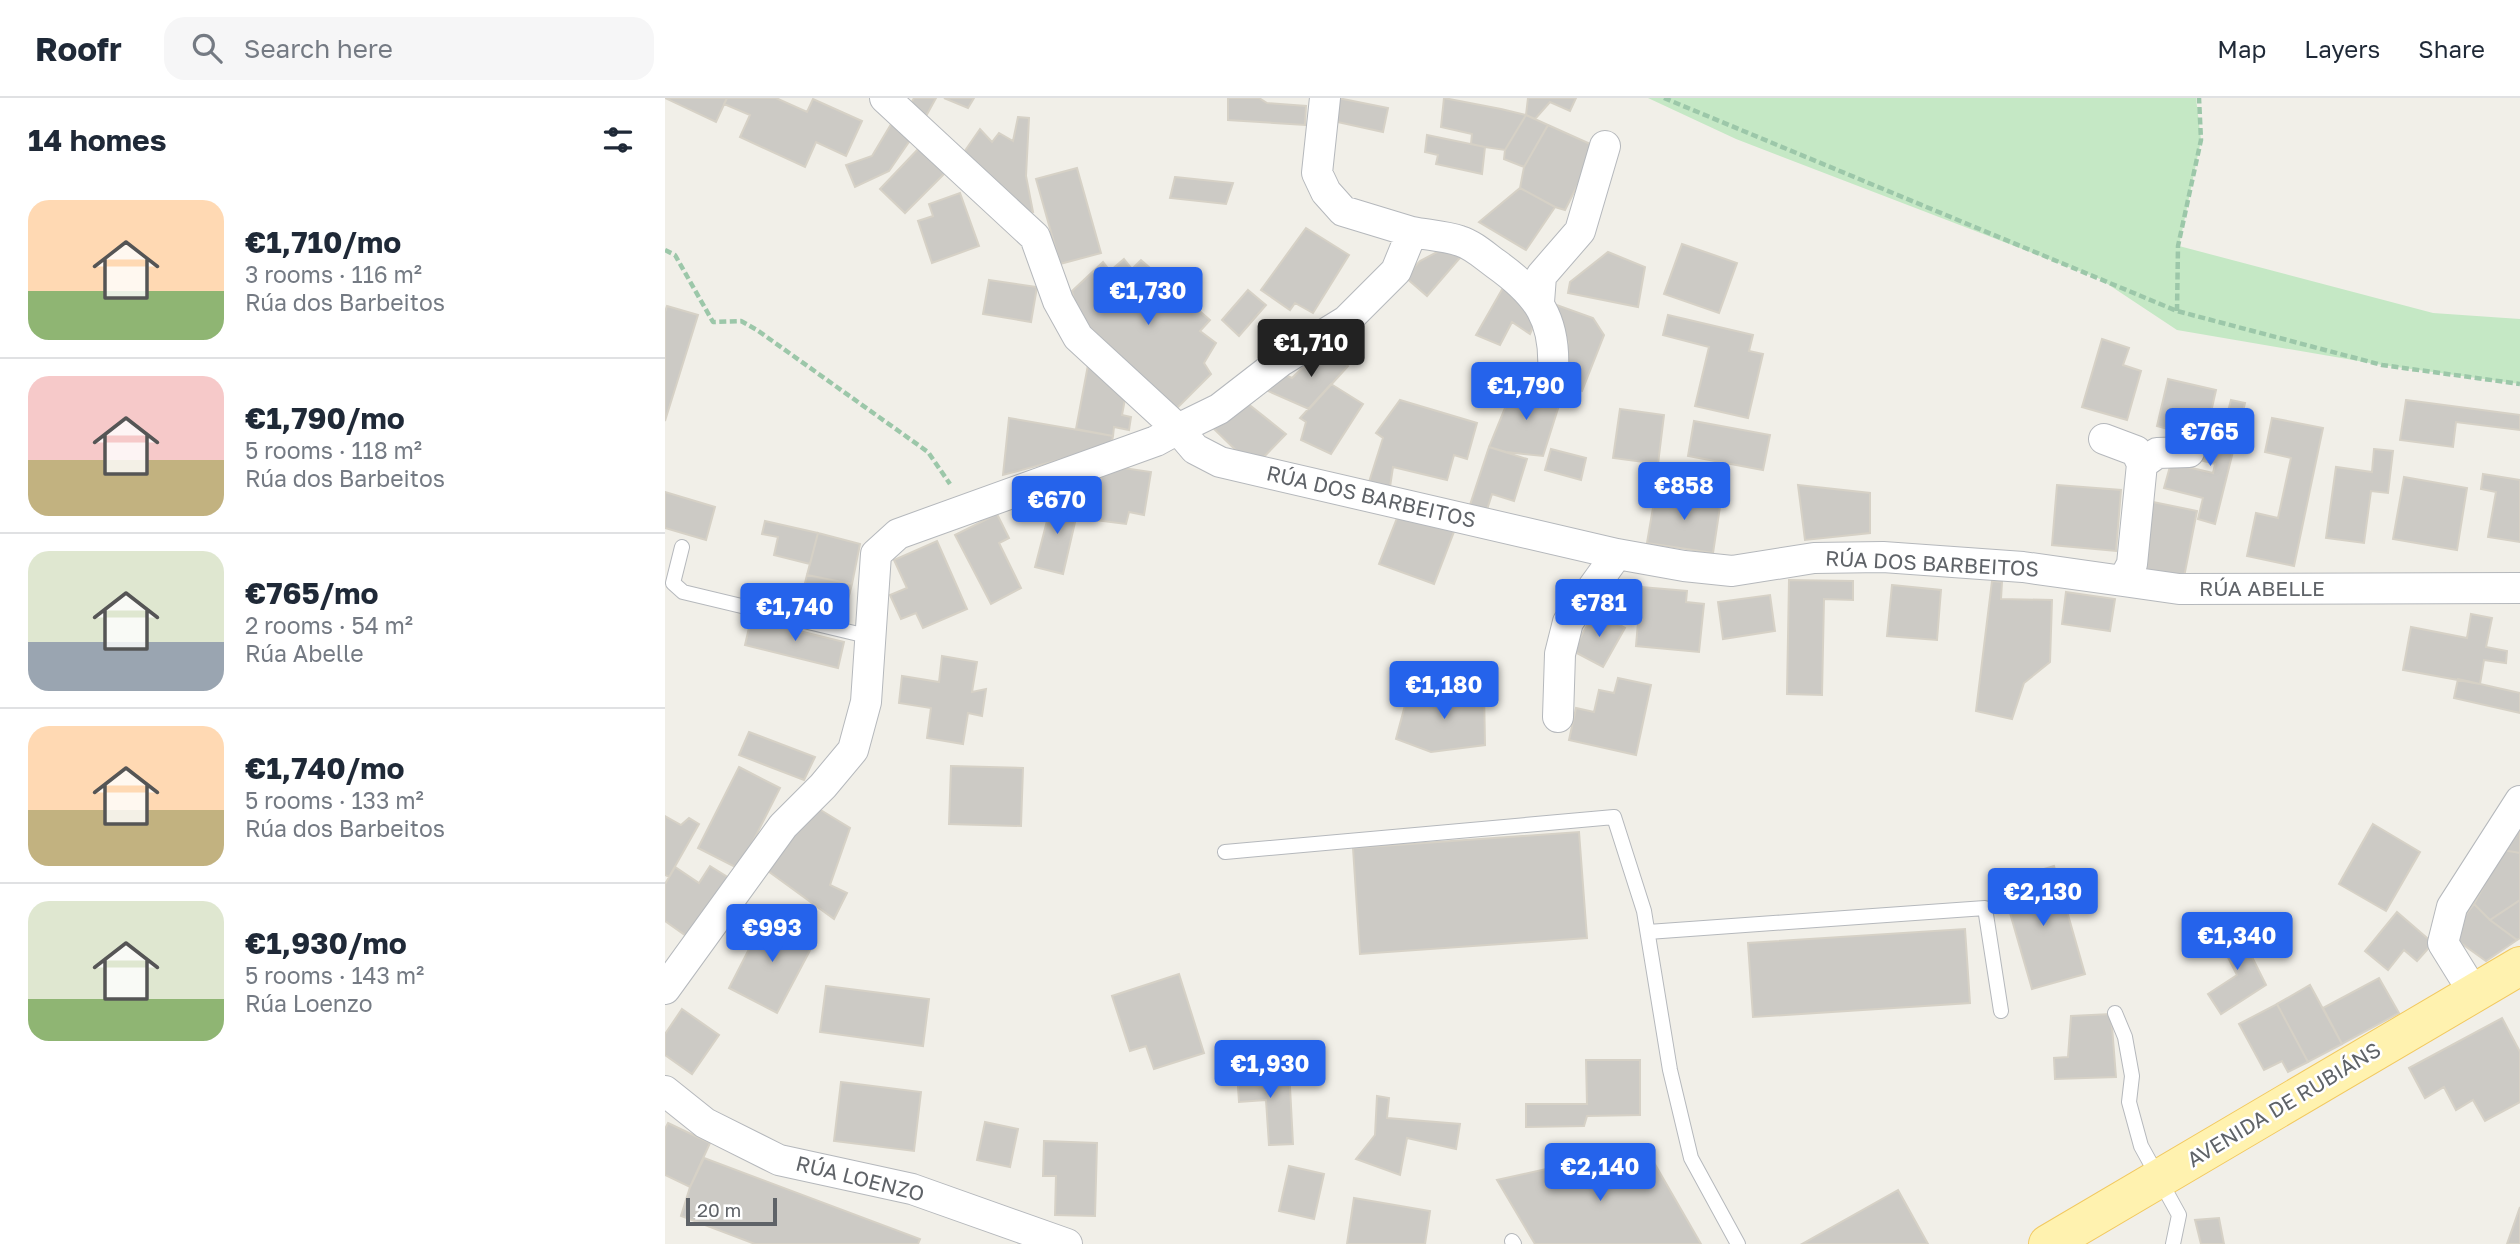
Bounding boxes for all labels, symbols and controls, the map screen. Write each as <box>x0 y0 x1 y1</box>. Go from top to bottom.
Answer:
search box <box>164 17 654 80</box>
text: Roofr <box>35 29 122 68</box>
icon: search <box>188 29 226 67</box>
text: Search here <box>244 33 393 64</box>
text: Map <box>2217 34 2266 63</box>
text: Layers <box>2304 34 2380 63</box>
text: Share <box>2418 34 2485 63</box>
icon: filters <box>599 121 637 159</box>
text: 14 homes <box>28 122 167 158</box>
text: €1,710/mo <box>245 224 401 260</box>
icon: home <box>84 228 168 312</box>
text: 3 rooms · 116 m² <box>245 260 422 288</box>
pin: €1,730 <box>1091 268 1205 327</box>
text: €1,730 <box>1110 276 1186 304</box>
text: Rúa dos Barbeitos <box>245 288 445 316</box>
pin: €1,710 <box>1254 320 1368 379</box>
text: €1,710 <box>1274 328 1348 356</box>
pin: €1,790 <box>1469 362 1583 422</box>
text: €1,790 <box>1487 371 1565 399</box>
text: €1,790/mo <box>245 400 405 436</box>
icon: home <box>84 404 168 488</box>
pin: €765 <box>2169 408 2251 468</box>
text: €765 <box>2181 417 2239 445</box>
text: 5 rooms · 118 m² <box>245 436 422 464</box>
street label: RÚA DOS BARBEITOS <box>1264 459 1478 533</box>
pin: €858 <box>1643 462 1725 522</box>
text: Rúa dos Barbeitos <box>245 464 445 492</box>
text: €858 <box>1654 471 1714 499</box>
pin: €670 <box>1016 476 1098 536</box>
text: €670 <box>1028 485 1086 513</box>
street label: RÚA DOS BARBEITOS <box>1824 544 2040 582</box>
text: €765/mo <box>245 575 379 611</box>
street label: RÚA ABELLE <box>2199 575 2325 601</box>
icon: home <box>84 579 168 663</box>
pin: €781 <box>1558 580 1640 639</box>
pin: €1,740 <box>738 584 852 643</box>
text: €781 <box>1571 588 1627 616</box>
text: €1,740 <box>756 592 834 620</box>
text: 2 rooms · 54 m² <box>245 611 413 639</box>
text: Rúa Abelle <box>245 639 364 667</box>
pin: €1,180 <box>1387 662 1501 721</box>
text: €1,180 <box>1406 670 1482 698</box>
text: €1,740/mo <box>245 750 404 786</box>
icon: home <box>84 754 168 838</box>
text: 5 rooms · 133 m² <box>245 786 424 814</box>
text: Rúa dos Barbeitos <box>245 814 445 842</box>
pin: €2,130 <box>1986 868 2100 928</box>
text: €2,130 <box>2004 877 2082 905</box>
pin: €993 <box>731 904 813 964</box>
pin: €1,340 <box>2180 912 2294 972</box>
text: €993 <box>742 913 802 941</box>
text: €1,340 <box>2198 921 2276 949</box>
text: €1,930/mo <box>245 925 407 961</box>
icon: home <box>84 929 168 1013</box>
text: 5 rooms · 143 m² <box>245 961 424 989</box>
text: Rúa Loenzo <box>245 989 373 1017</box>
street label: AVENIDA DE RUBIÁNS <box>2182 1036 2385 1172</box>
pin: €1,930 <box>1213 1040 1327 1100</box>
text: €1,930 <box>1230 1049 1310 1077</box>
pin: €2,140 <box>1543 1144 1657 1203</box>
street label: RÚA LOENZO <box>793 1150 927 1207</box>
text: €2,140 <box>1561 1152 1639 1180</box>
scale bar <box>686 1195 777 1227</box>
text: 20 m <box>697 1198 741 1221</box>

